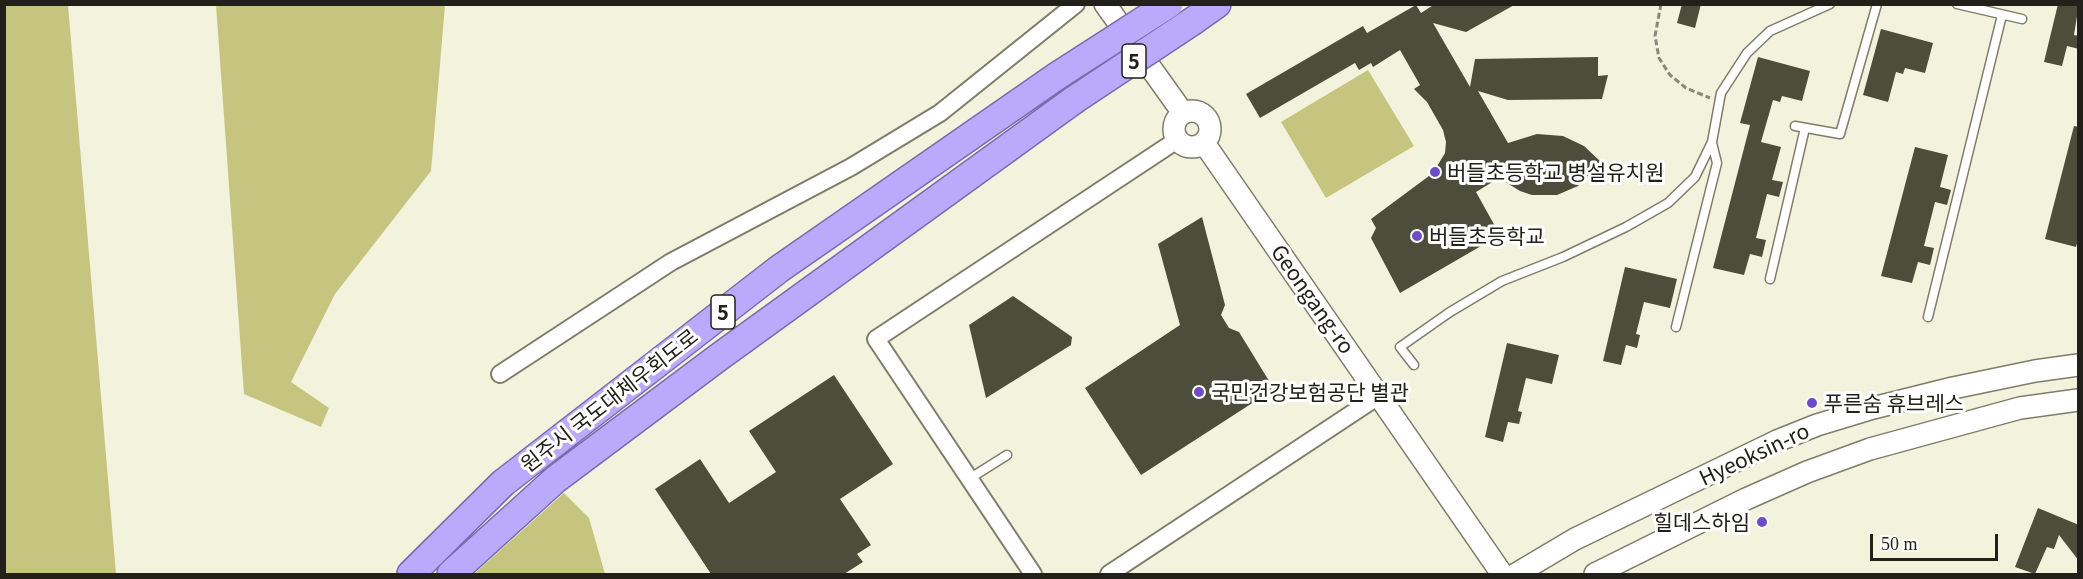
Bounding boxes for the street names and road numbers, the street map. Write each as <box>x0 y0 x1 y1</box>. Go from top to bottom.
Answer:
road number: 5 <box>1122 44 1146 78</box>
street label: Geongang-ro <box>1266 240 1360 358</box>
road number: 5 <box>711 295 735 329</box>
street label: 원주시 국도대체우회도로 <box>516 323 702 477</box>
street label: Hyeoksin-ro <box>1695 418 1813 490</box>

